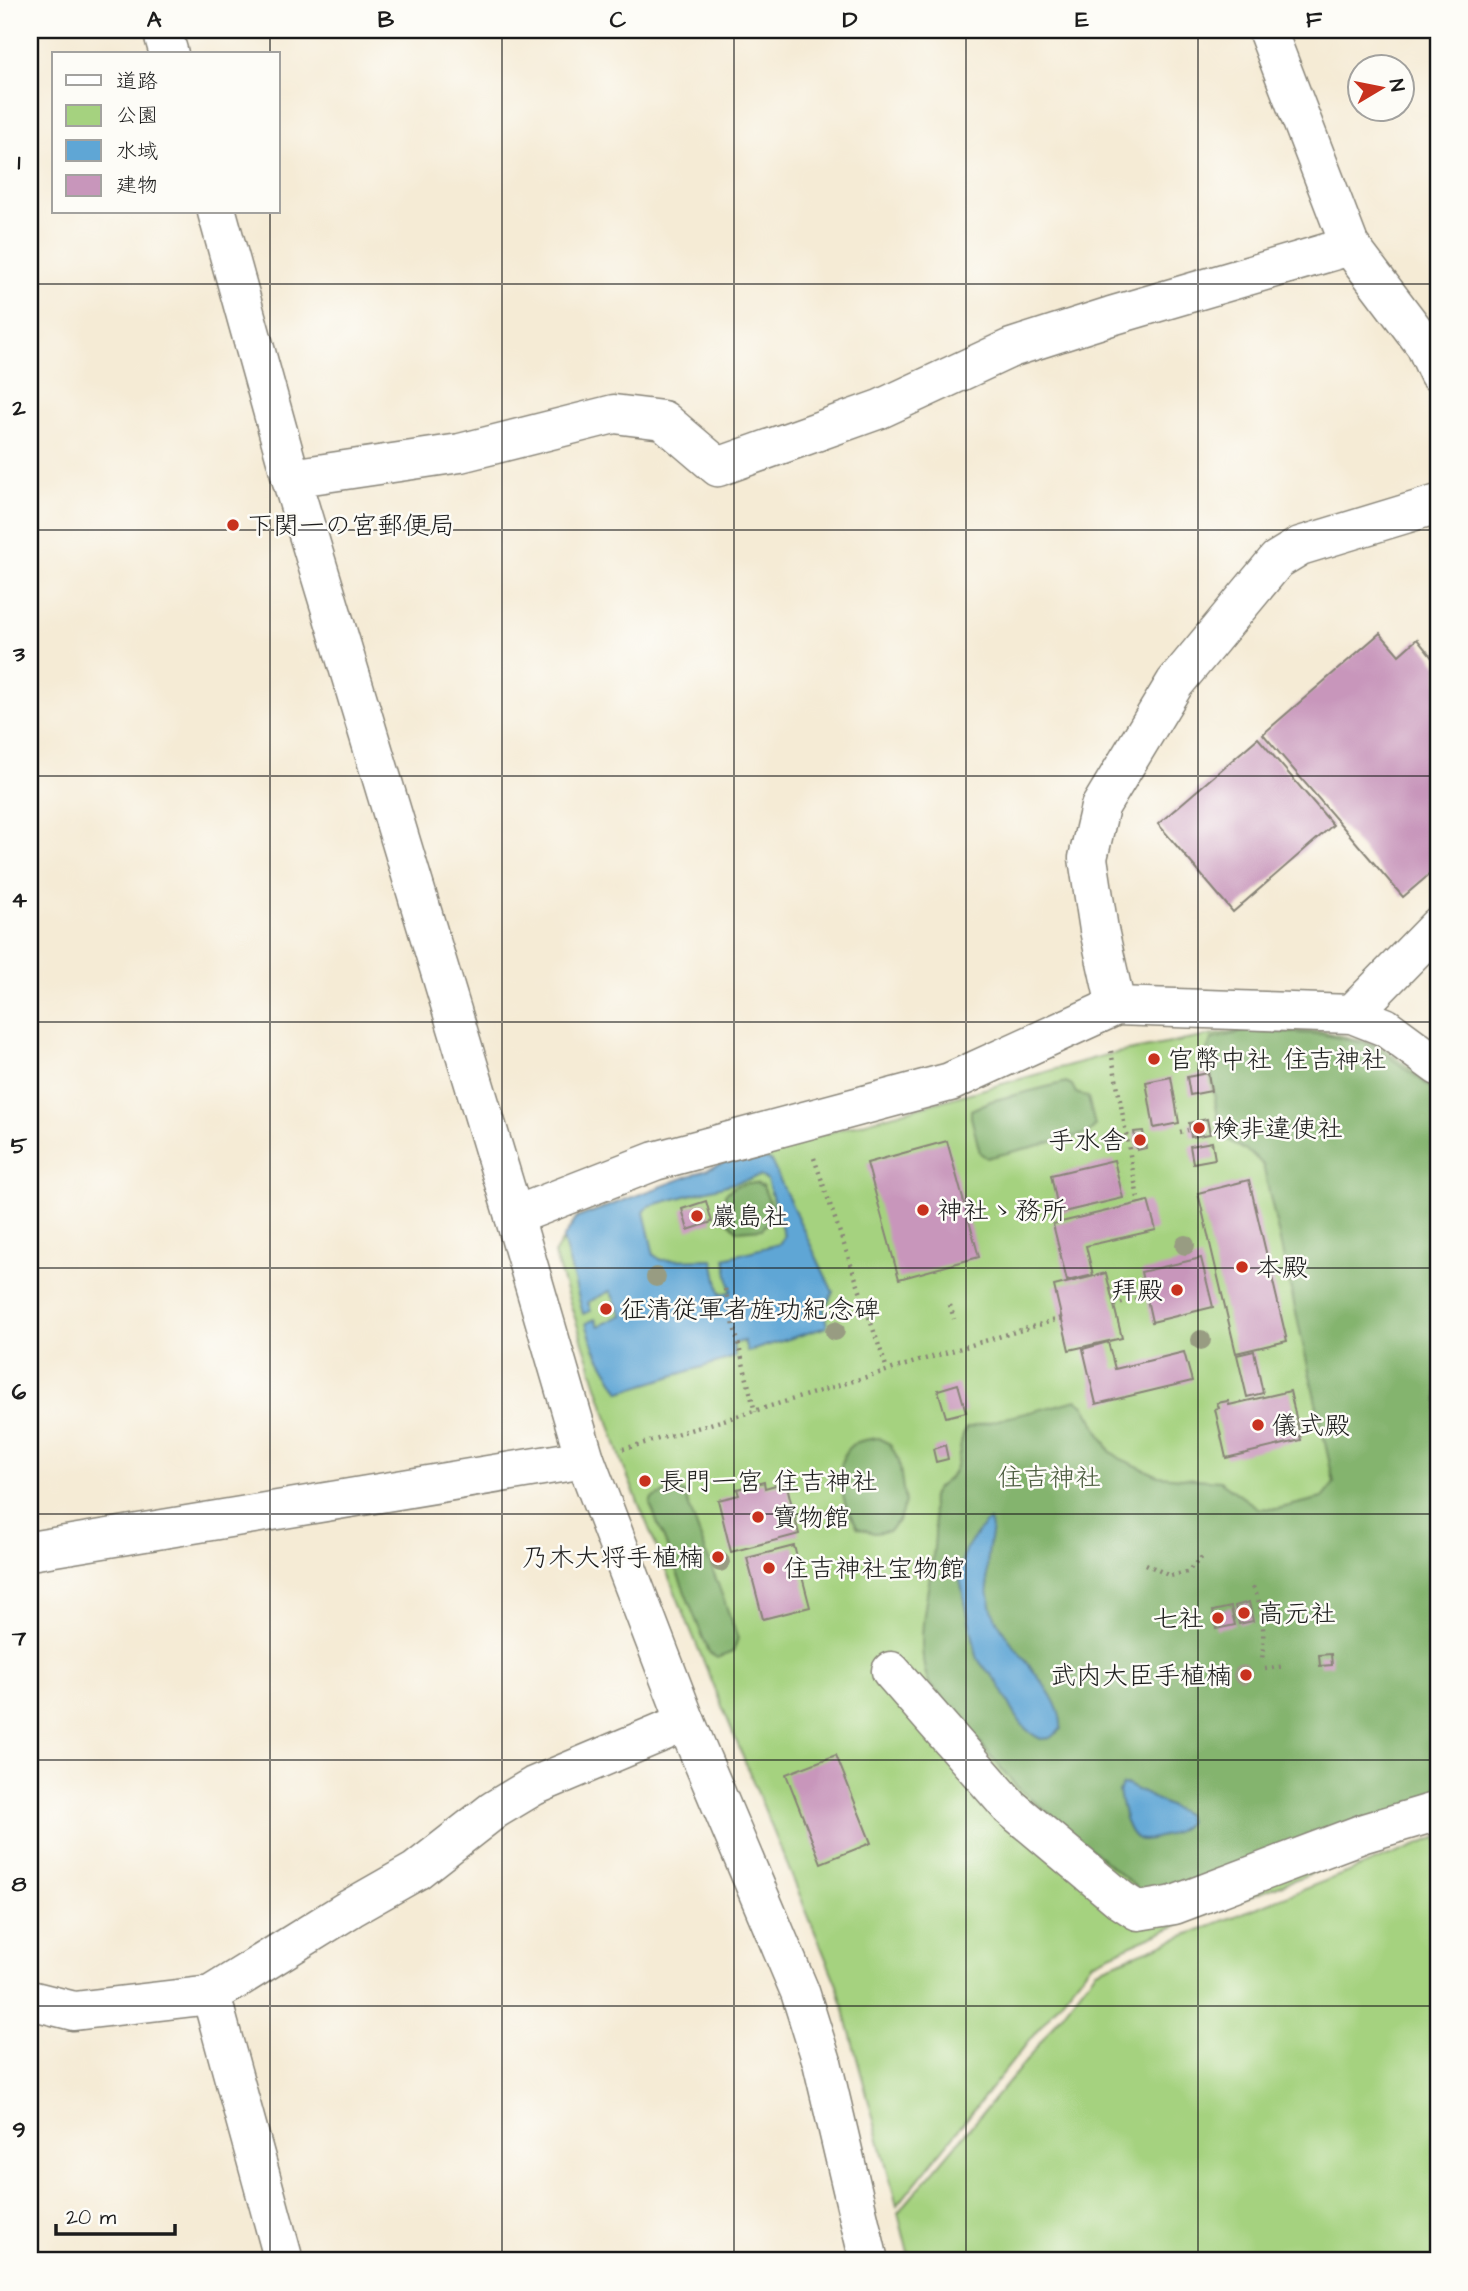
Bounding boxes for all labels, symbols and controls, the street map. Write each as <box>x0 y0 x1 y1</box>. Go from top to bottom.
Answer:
text: A <box>147 4 162 36</box>
text: B <box>378 4 395 36</box>
text: C <box>610 4 627 36</box>
text: D <box>843 4 858 36</box>
text: E <box>1075 4 1089 36</box>
text: F <box>1306 4 1323 36</box>
legend <box>52 52 280 214</box>
north arrow <box>1346 52 1416 122</box>
text: 道路 <box>116 67 158 96</box>
text: N <box>1382 77 1411 94</box>
text: 公園 <box>116 101 158 130</box>
text: 水域 <box>116 137 158 166</box>
text: 1 <box>18 146 21 178</box>
text: 建物 <box>116 171 158 200</box>
text: 2 <box>11 392 26 424</box>
place label: 下関一の宮郵便局 <box>247 508 455 544</box>
marker: 下関一の宮郵便局 <box>225 517 241 533</box>
text: 3 <box>12 638 25 670</box>
text: 4 <box>11 884 27 916</box>
place label: 官幣中社 住吉神社 <box>1168 1042 1386 1078</box>
marker: 官幣中社 住吉神社 <box>1146 1051 1162 1067</box>
place label: 検非違使社 <box>1213 1111 1343 1147</box>
marker: 検非違使社 <box>1191 1120 1207 1136</box>
place label: 手水舎 <box>1048 1123 1126 1159</box>
text: 5 <box>11 1130 28 1162</box>
marker: 手水舎 <box>1132 1132 1148 1148</box>
place label: 神社ゝ務所 <box>937 1193 1067 1229</box>
place label: 巖島社 <box>711 1199 789 1235</box>
marker: 神社ゝ務所 <box>915 1202 931 1218</box>
marker: 巖島社 <box>689 1208 705 1224</box>
place label: 本殿 <box>1256 1250 1308 1286</box>
marker: 本殿 <box>1234 1259 1250 1275</box>
place label: 拜殿 <box>1111 1273 1163 1309</box>
marker: 拜殿 <box>1169 1282 1185 1298</box>
place label: 征清従軍者旌功紀念碑 <box>620 1292 880 1328</box>
marker: 征清従軍者旌功紀念碑 <box>598 1301 614 1317</box>
text: 6 <box>12 1376 27 1408</box>
place label: 儀式殿 <box>1272 1408 1350 1444</box>
marker: 儀式殿 <box>1250 1417 1266 1433</box>
park label: 住吉神社 <box>997 1460 1101 1496</box>
place label: 長門一宮 住吉神社 <box>659 1464 877 1500</box>
marker: 長門一宮 住吉神社 <box>637 1473 653 1489</box>
place label: 寶物館 <box>772 1500 850 1536</box>
marker: 寶物館 <box>750 1509 766 1525</box>
place label: 乃木大将手植楠 <box>522 1540 704 1576</box>
marker: 乃木大将手植楠 <box>710 1549 726 1565</box>
place label: 住吉神社宝物館 <box>783 1551 965 1587</box>
marker: 住吉神社宝物館 <box>761 1560 777 1576</box>
place label: 高元社 <box>1258 1596 1336 1632</box>
place label: 七社 <box>1152 1601 1204 1637</box>
marker: 高元社 <box>1236 1605 1252 1621</box>
marker: 七社 <box>1210 1610 1226 1626</box>
text: 7 <box>11 1622 27 1654</box>
place label: 武内大臣手植楠 <box>1050 1658 1232 1694</box>
marker: 武内大臣手植楠 <box>1238 1667 1254 1683</box>
text: 8 <box>12 1868 27 1900</box>
text: 9 <box>12 2114 26 2146</box>
scale bar <box>56 2193 175 2237</box>
text: 20 m <box>66 2203 117 2232</box>

